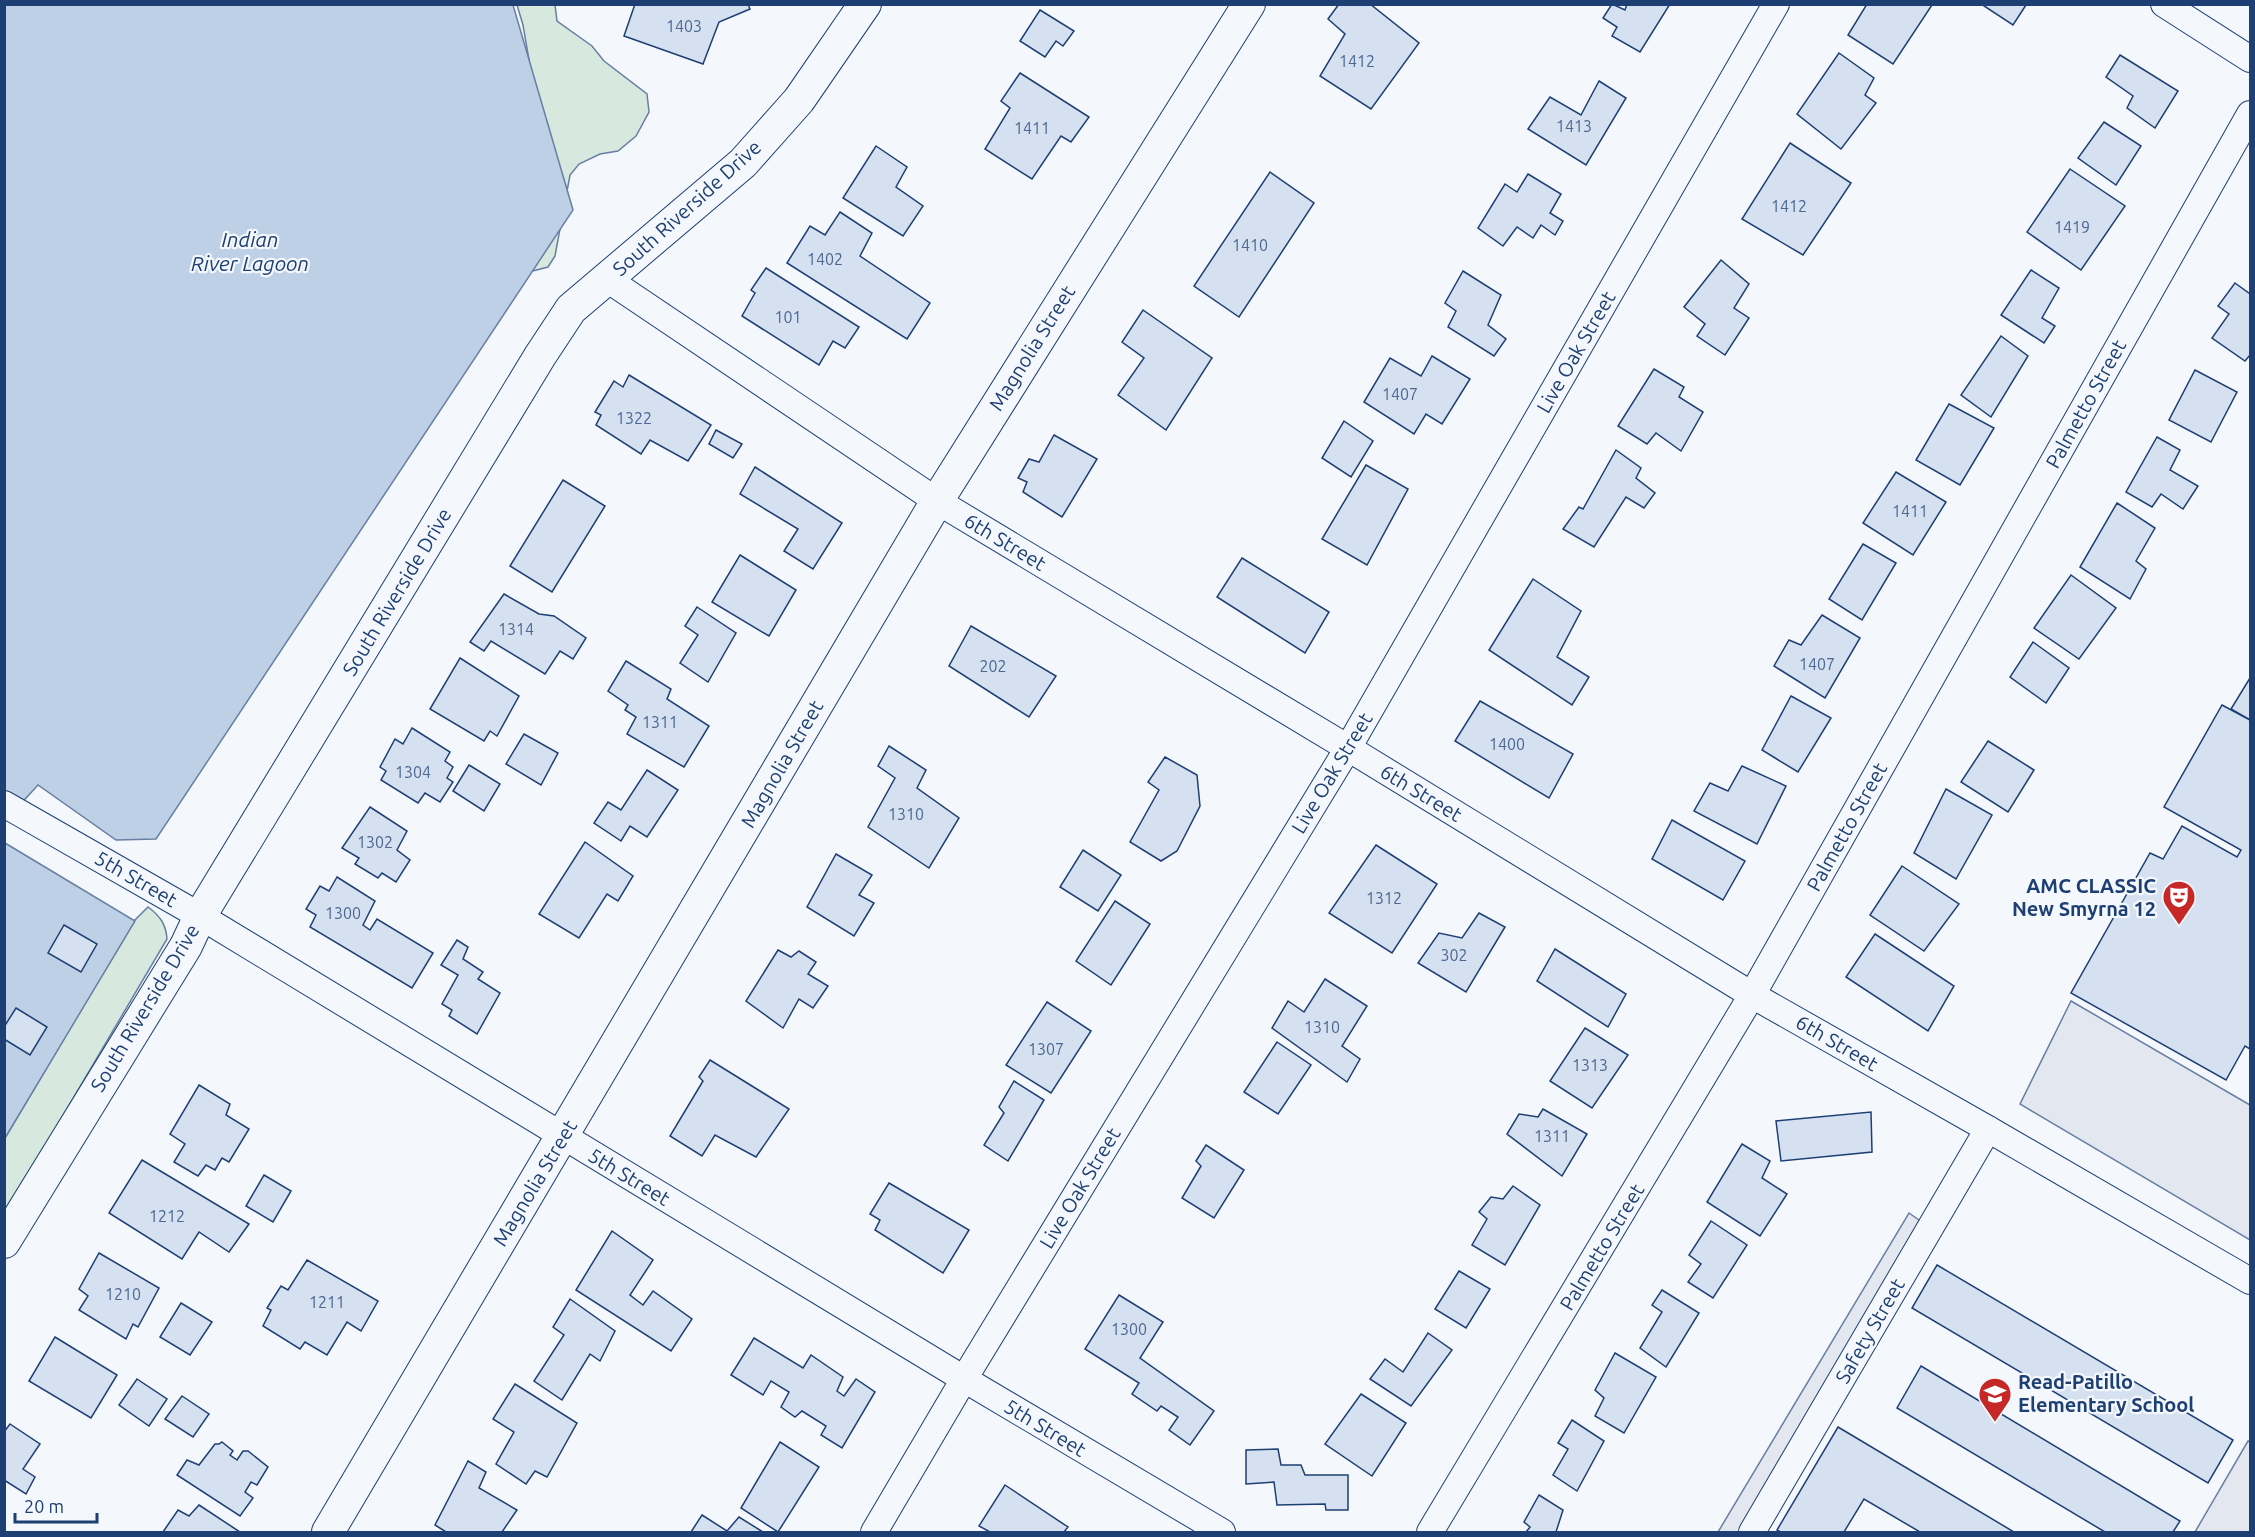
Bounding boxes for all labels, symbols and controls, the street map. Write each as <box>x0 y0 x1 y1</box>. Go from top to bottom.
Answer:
house number: 1403 <box>666 17 702 35</box>
house number: 1412 <box>1339 52 1375 70</box>
house number: 1413 <box>1556 117 1592 135</box>
house number: 1411 <box>1014 119 1050 137</box>
street label: South Riverside Drive <box>608 135 765 280</box>
house number: 1412 <box>1771 197 1807 215</box>
house number: 1419 <box>2054 218 2090 236</box>
water label: Indian River Lagoon <box>191 227 309 275</box>
house number: 1410 <box>1232 236 1268 254</box>
house number: 1402 <box>807 250 843 268</box>
street label: Magnolia Street <box>984 281 1079 415</box>
street label: Live Oak Street <box>1531 287 1620 417</box>
house number: 101 <box>774 308 802 326</box>
street label: Palmetto Street <box>2041 335 2130 472</box>
house number: 1407 <box>1382 385 1418 403</box>
house number: 1322 <box>616 409 652 427</box>
house number: 1411 <box>1892 502 1928 520</box>
street label: South Riverside Drive <box>337 504 456 680</box>
street label: 6th Street <box>960 508 1050 575</box>
house number: 1314 <box>498 620 534 638</box>
house number: 1407 <box>1799 655 1835 673</box>
house number: 202 <box>979 657 1007 675</box>
street label: Magnolia Street <box>736 696 827 831</box>
street label: Live Oak Street <box>1287 708 1377 837</box>
house number: 1311 <box>642 713 678 731</box>
house number: 1400 <box>1489 735 1525 753</box>
street label: Palmetto Street <box>1802 758 1891 895</box>
street label: 6th Street <box>1376 759 1466 826</box>
house number: 1304 <box>395 763 431 781</box>
house number: 1310 <box>888 805 924 823</box>
house number: 1302 <box>357 833 393 851</box>
street label: 5th Street <box>91 846 182 911</box>
place label: AMC CLASSIC New Smyrna 12 <box>2012 874 2156 920</box>
theatre icon: AMC CLASSIC New Smyrna 12 <box>2161 879 2197 926</box>
house number: 1312 <box>1366 889 1402 907</box>
house number: 1300 <box>325 904 361 922</box>
street label: South Riverside Drive <box>85 920 204 1096</box>
house number: 302 <box>1440 946 1468 964</box>
street label: 6th Street <box>1792 1010 1883 1075</box>
house number: 1310 <box>1304 1018 1340 1036</box>
house number: 1307 <box>1028 1040 1064 1058</box>
house number: 1313 <box>1572 1056 1608 1074</box>
street label: Magnolia Street <box>488 1115 581 1250</box>
street label: Live Oak Street <box>1035 1123 1125 1252</box>
house number: 1311 <box>1534 1127 1570 1145</box>
street label: 5th Street <box>584 1143 674 1210</box>
street label: Palmetto Street <box>1555 1179 1648 1314</box>
house number: 1212 <box>149 1207 185 1225</box>
street label: Safety Street <box>1830 1274 1909 1387</box>
house number: 1210 <box>105 1285 141 1303</box>
house number: 1211 <box>309 1293 345 1311</box>
house number: 1300 <box>1111 1320 1147 1338</box>
place label: Read-Patillo Elementary School <box>2018 1370 2194 1416</box>
school or university icon: Read-Patillo Elementary School <box>1977 1376 2013 1423</box>
street label: 5th Street <box>1000 1394 1090 1461</box>
scale bar <box>15 1486 98 1524</box>
text: 20 m <box>24 1496 64 1516</box>

